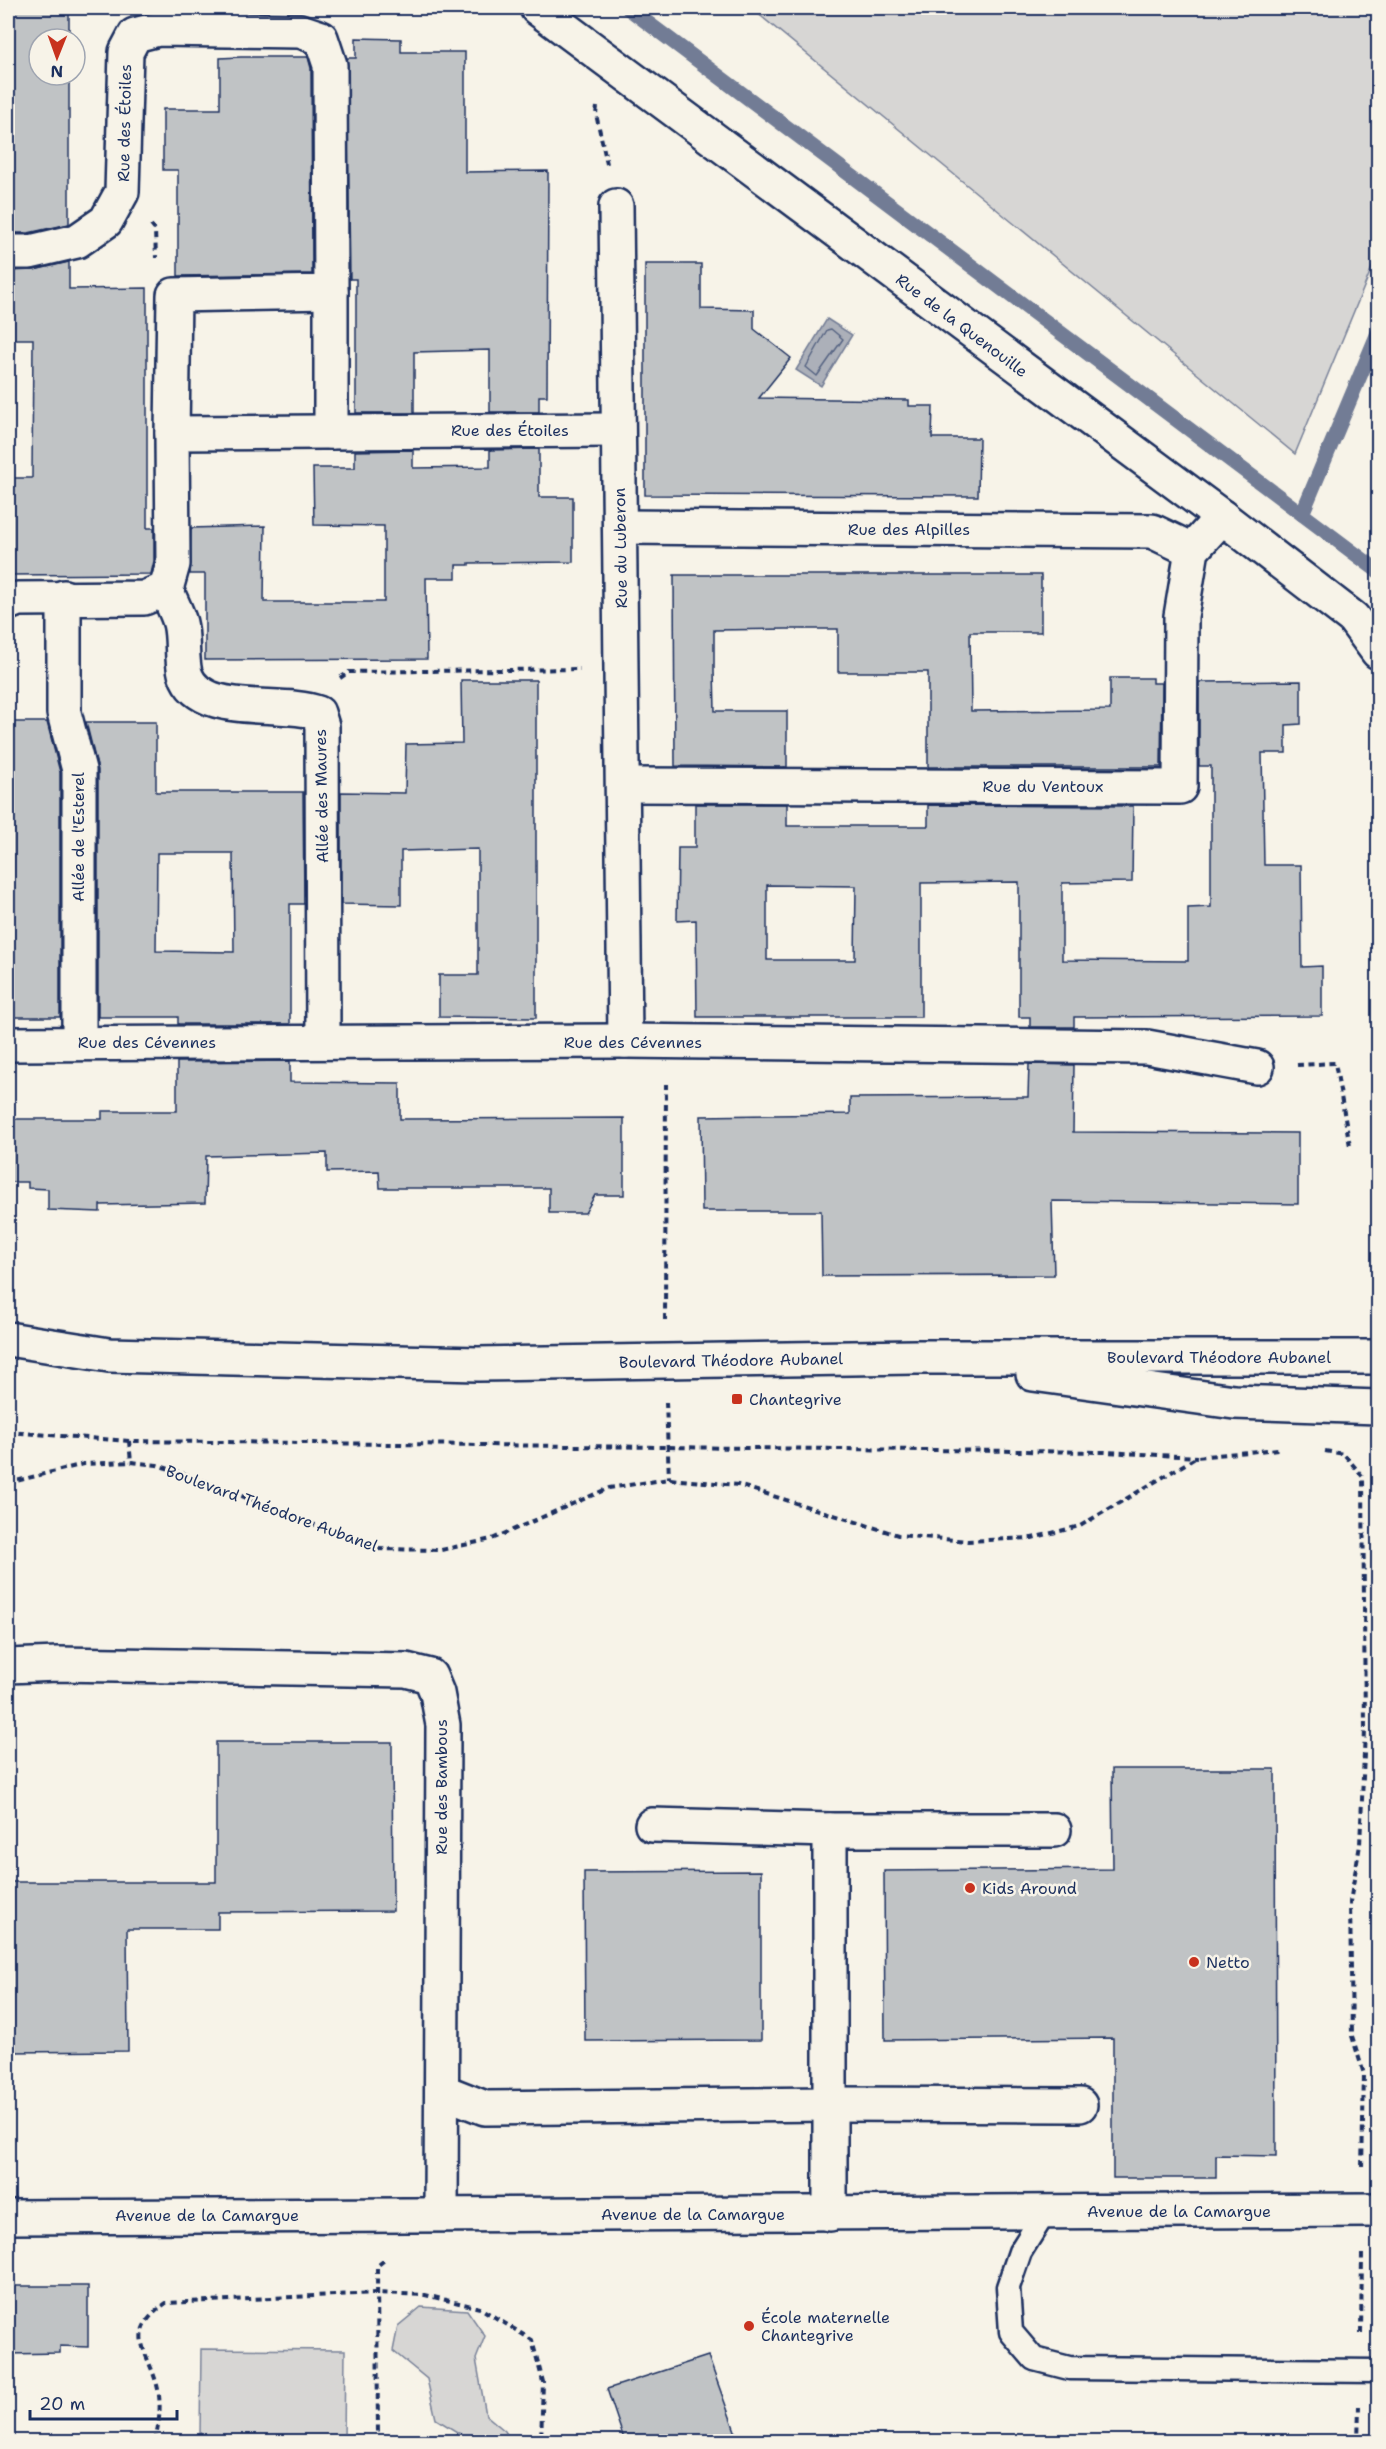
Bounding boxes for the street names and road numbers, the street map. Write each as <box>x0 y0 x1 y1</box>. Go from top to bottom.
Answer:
street label: Rue des Étoiles <box>113 64 136 182</box>
street label: Rue de la Quenouille <box>891 269 1032 382</box>
street label: Rue des Étoiles <box>451 420 569 441</box>
street label: Rue du Luberon <box>609 487 632 608</box>
street label: Rue des Alpilles <box>848 519 970 540</box>
street label: Allée des Maures <box>310 729 333 863</box>
street label: Allée de l'Esterel <box>68 772 89 902</box>
street label: Rue du Ventoux <box>983 776 1103 797</box>
street label: Rue des Cévennes <box>78 1032 216 1053</box>
street label: Rue des Cévennes <box>564 1032 702 1053</box>
street label: Boulevard Théodore Aubanel <box>1107 1347 1331 1368</box>
street label: Boulevard Théodore Aubanel <box>619 1348 843 1373</box>
street label: Boulevard Théodore Aubanel <box>163 1460 381 1557</box>
street label: Rue des Bambous <box>431 1719 452 1855</box>
street label: Avenue de la Camargue <box>1087 2201 1271 2222</box>
street label: Avenue de la Camargue <box>601 2204 785 2225</box>
street label: Avenue de la Camargue <box>115 2205 299 2226</box>

